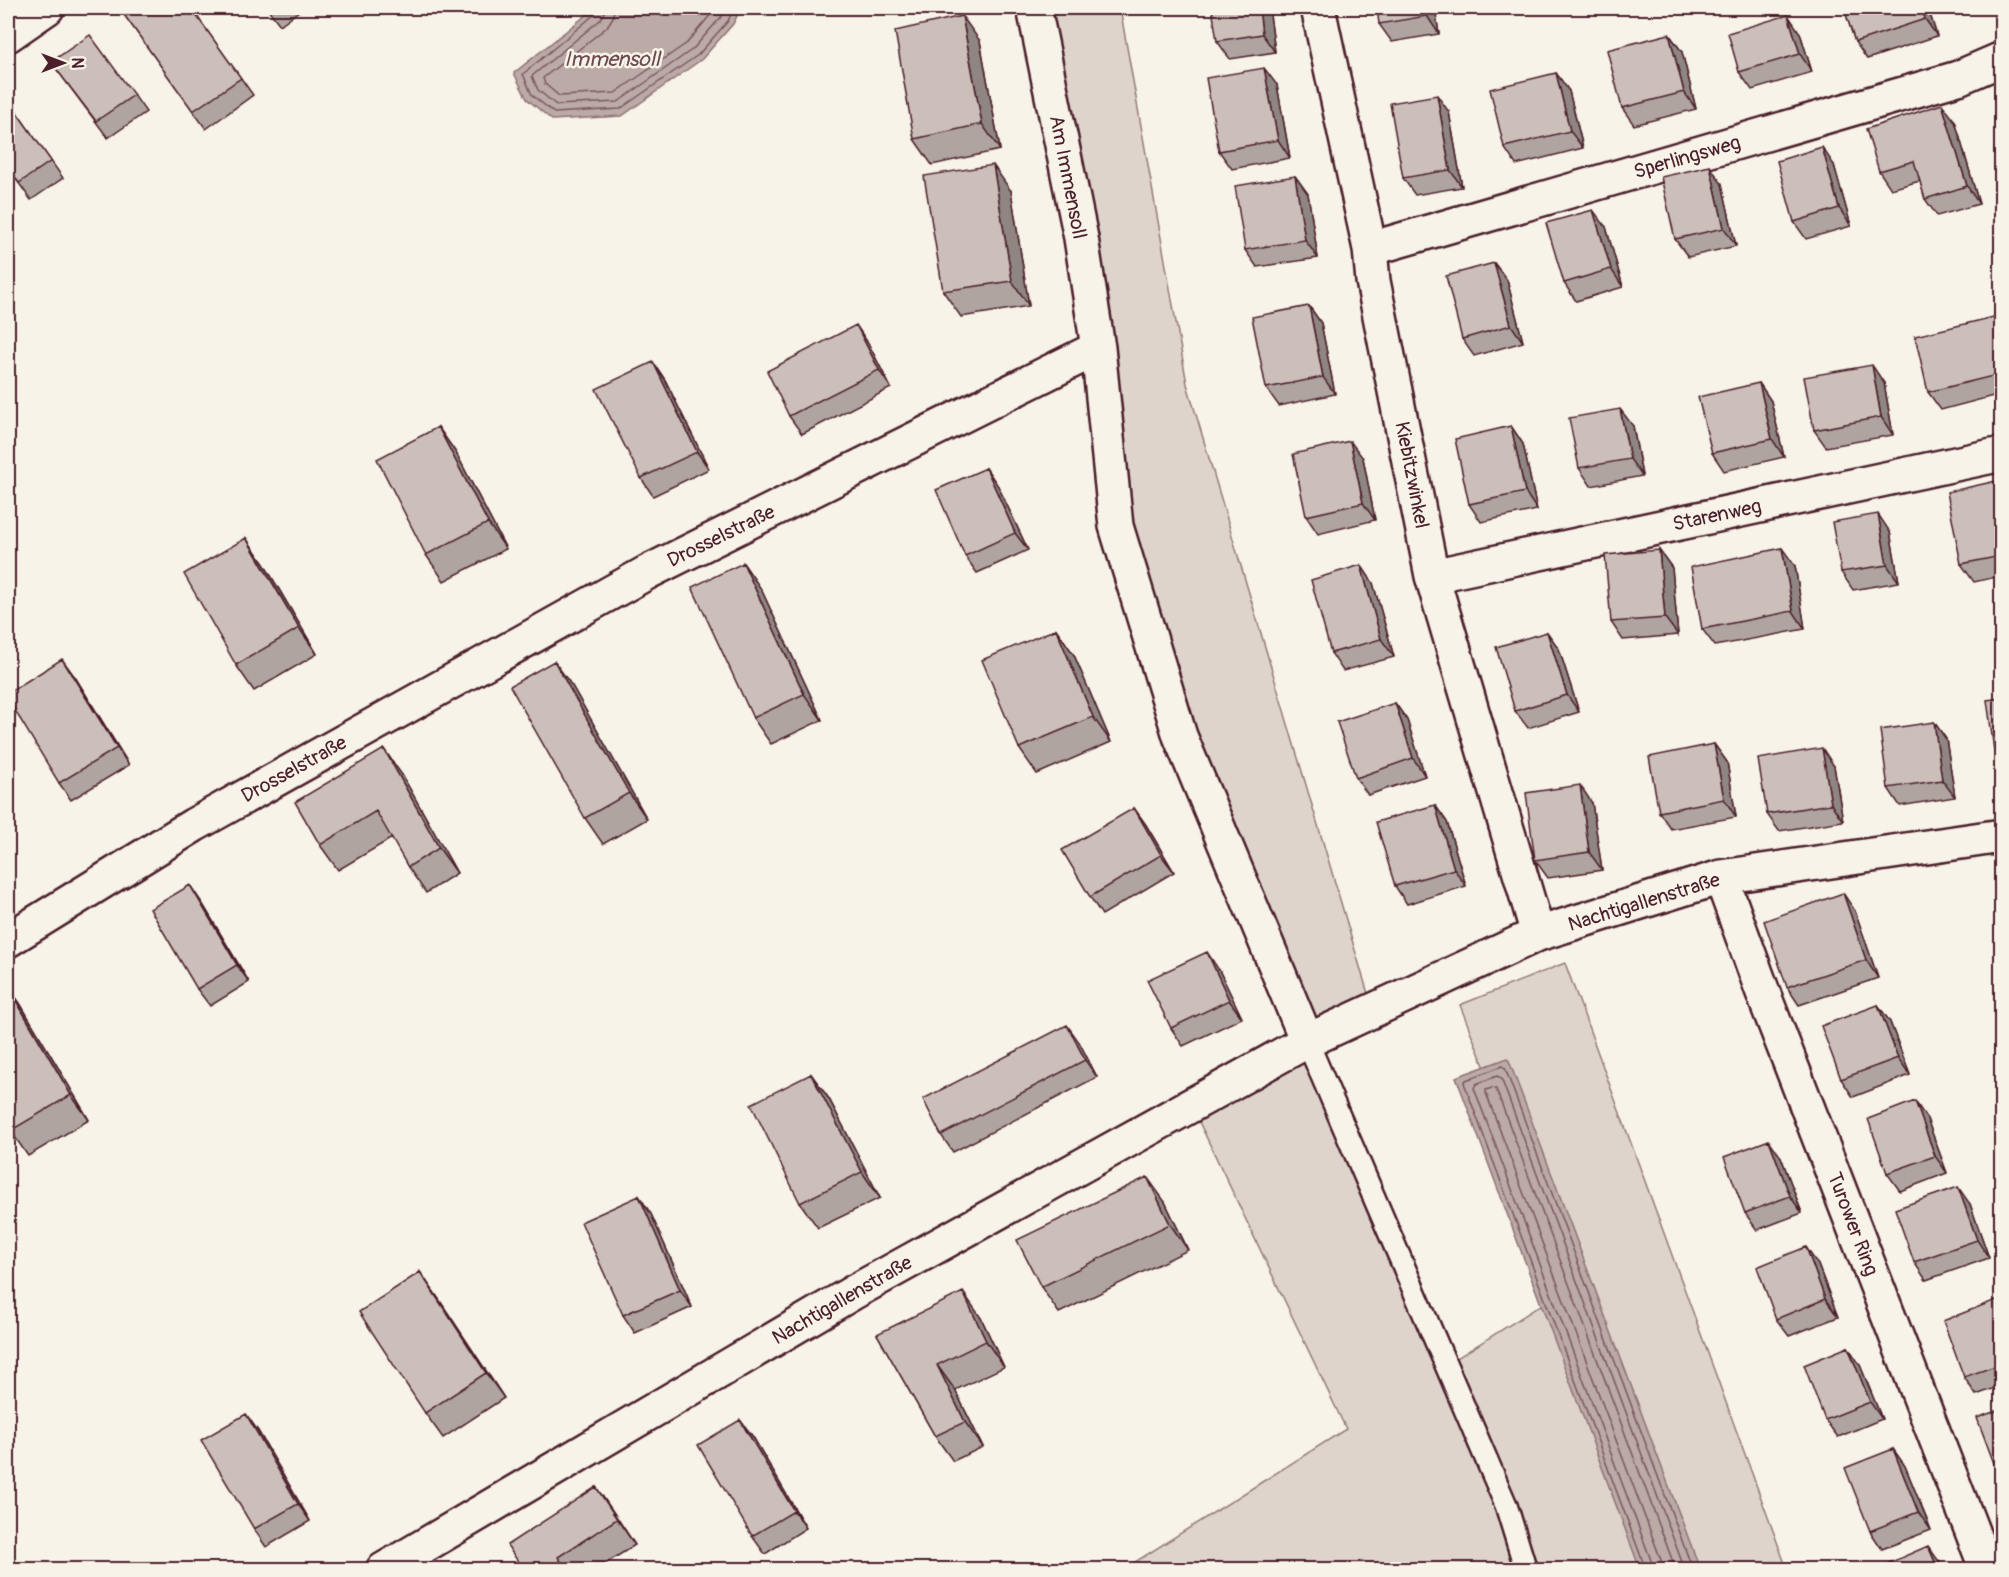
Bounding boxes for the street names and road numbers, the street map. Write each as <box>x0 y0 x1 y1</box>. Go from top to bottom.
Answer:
street label: Am Immensoll <box>1044 113 1092 241</box>
street label: Sperlingsweg <box>1631 130 1743 184</box>
street label: Kiebitzwinkel <box>1389 419 1435 531</box>
street label: Starenweg <box>1670 493 1764 537</box>
street label: Drosselstraße <box>663 499 779 573</box>
street label: Drosselstraße <box>237 730 351 808</box>
street label: Nachtigallenstraße <box>1565 867 1723 937</box>
street label: Turower Ring <box>1822 1169 1884 1279</box>
street label: Nachtigallenstraße <box>768 1250 917 1350</box>

